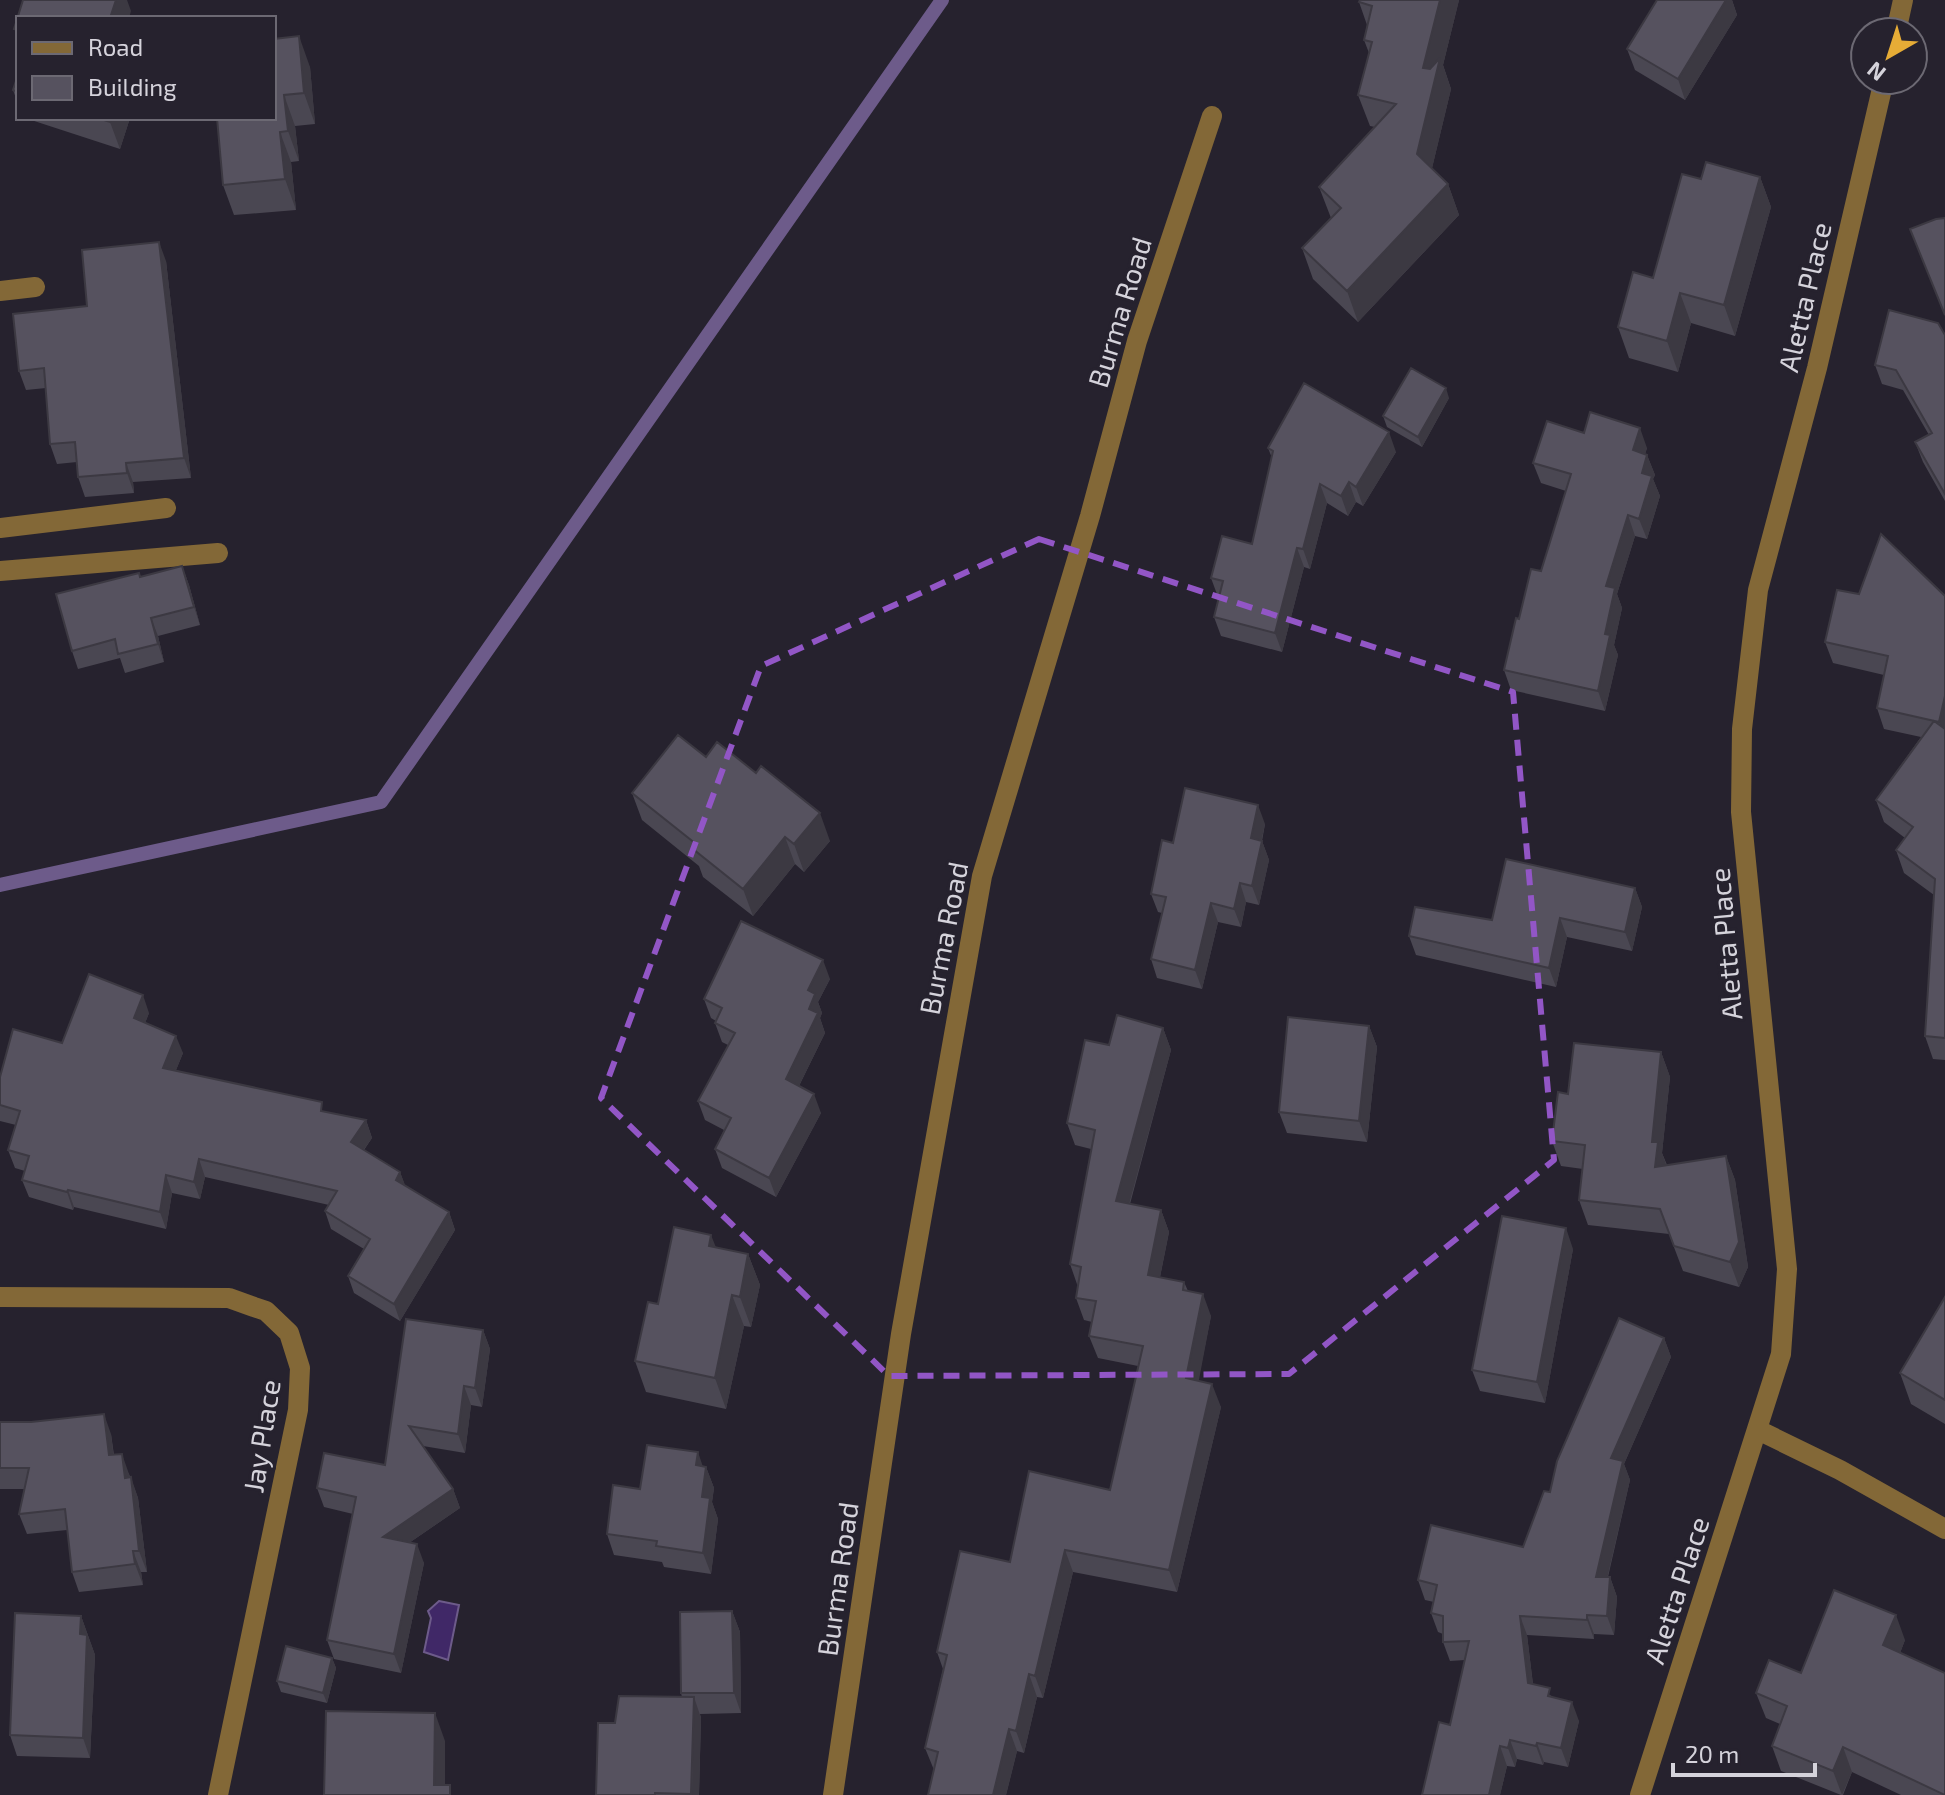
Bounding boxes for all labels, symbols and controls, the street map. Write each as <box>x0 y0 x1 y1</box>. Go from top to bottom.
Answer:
legend <box>16 16 276 120</box>
north arrow <box>1849 16 1929 96</box>
text: Road <box>88 32 143 61</box>
text: N <box>1861 57 1890 87</box>
text: Building <box>88 72 177 101</box>
street label: Aletta Place <box>1770 219 1838 375</box>
street label: Burma Road <box>1080 233 1158 391</box>
street label: Burma Road <box>912 859 974 1017</box>
street label: Aletta Place <box>1701 867 1749 1021</box>
street label: Jay Place <box>235 1377 287 1495</box>
street label: Burma Road <box>809 1500 865 1658</box>
street label: Aletta Place <box>1636 1512 1716 1668</box>
scale bar <box>1673 1727 1815 1777</box>
text: 20 m <box>1685 1739 1739 1768</box>

